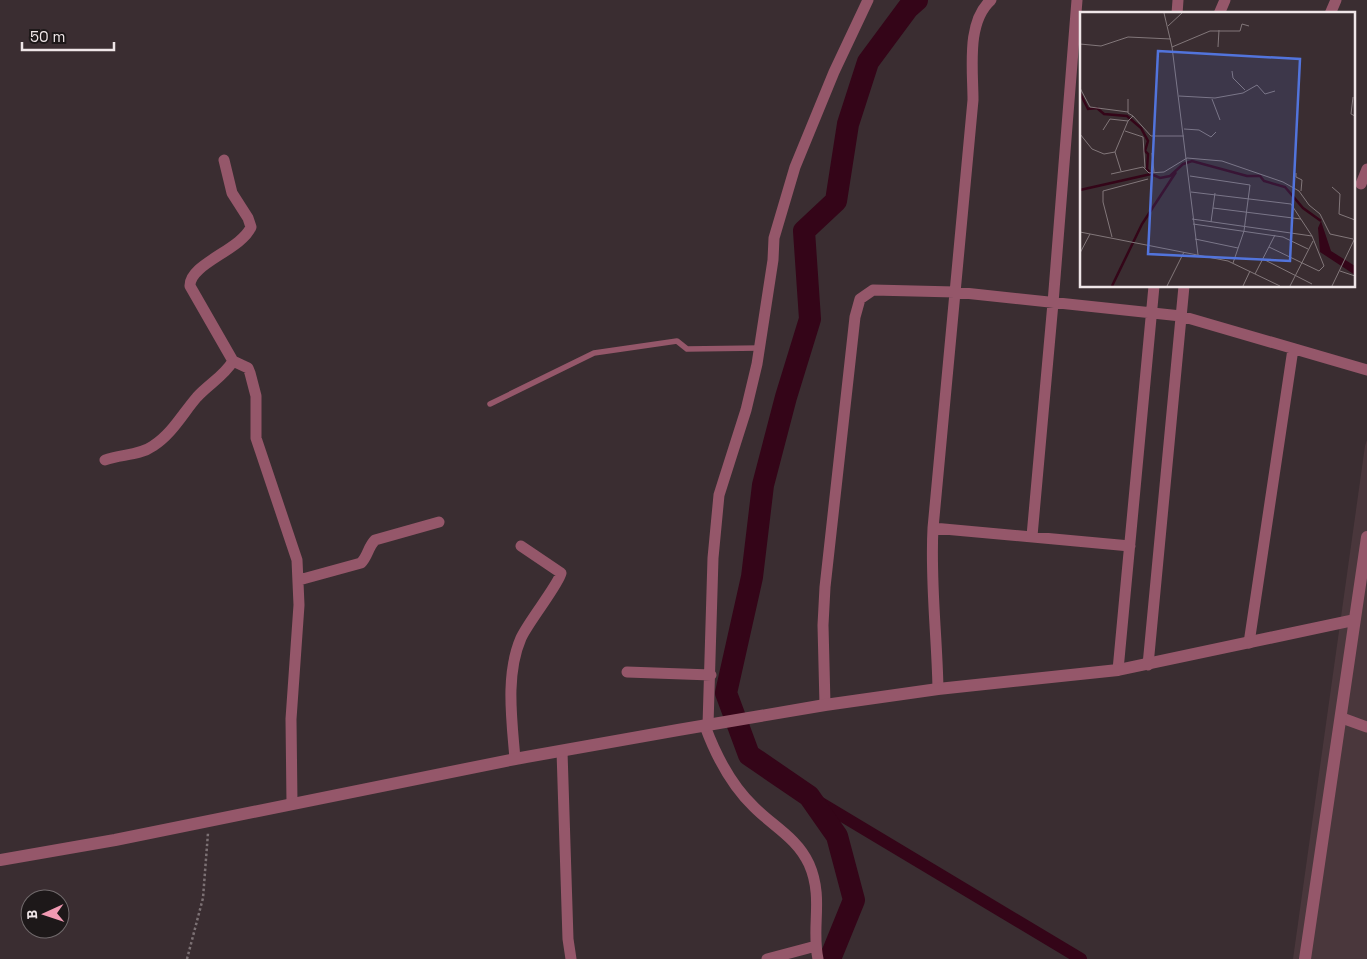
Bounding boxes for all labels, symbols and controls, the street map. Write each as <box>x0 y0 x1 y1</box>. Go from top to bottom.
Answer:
inset map <box>1080 12 1354 288</box>
scale bar <box>22 20 115 52</box>
text: 50 m <box>30 27 65 46</box>
north arrow <box>20 889 70 939</box>
text: B <box>23 910 41 920</box>

